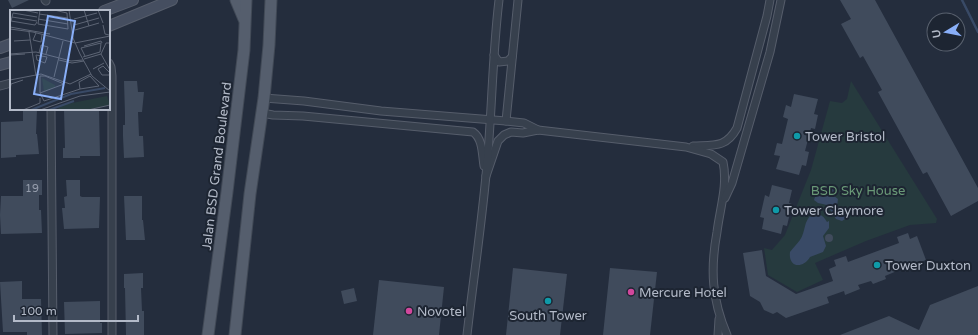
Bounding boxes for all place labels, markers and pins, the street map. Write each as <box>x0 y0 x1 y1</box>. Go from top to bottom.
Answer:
place label: Tower Bristol <box>805 129 885 145</box>
marker: Tower Bristol <box>792 131 802 141</box>
place label: Tower Claymore <box>784 203 883 219</box>
marker: Tower Claymore <box>771 205 781 215</box>
place label: Tower Duxton <box>885 258 971 274</box>
marker: Tower Duxton <box>872 260 882 270</box>
place label: Mercure Hotel <box>639 285 727 301</box>
marker: Mercure Hotel <box>626 287 636 297</box>
marker: South Tower <box>543 296 553 306</box>
place label: Novotel <box>417 304 465 320</box>
marker: Novotel <box>404 306 414 316</box>
place label: South Tower <box>509 308 587 324</box>

